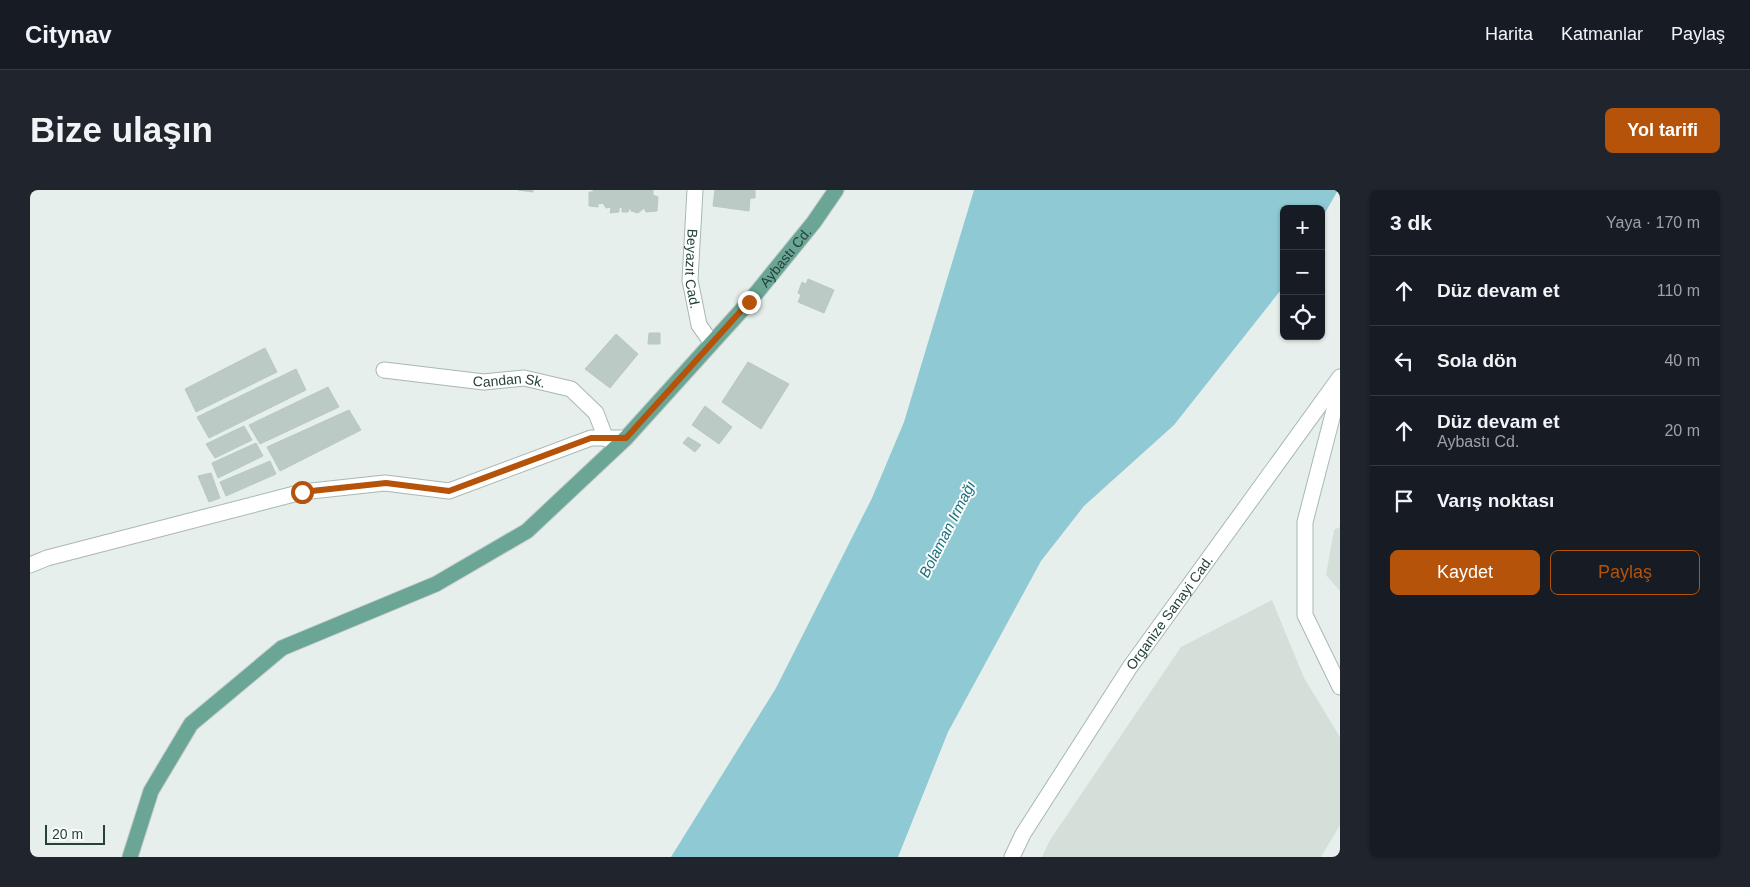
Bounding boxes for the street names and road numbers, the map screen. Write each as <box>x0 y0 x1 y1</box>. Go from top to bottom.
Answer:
street label: Aybastı Cd. <box>757 224 814 290</box>
street label: Beyazıt Cad. <box>682 228 704 310</box>
street label: Candan Sk. <box>472 370 547 391</box>
street label: Organize Sanayi Cad. <box>1123 552 1216 673</box>

